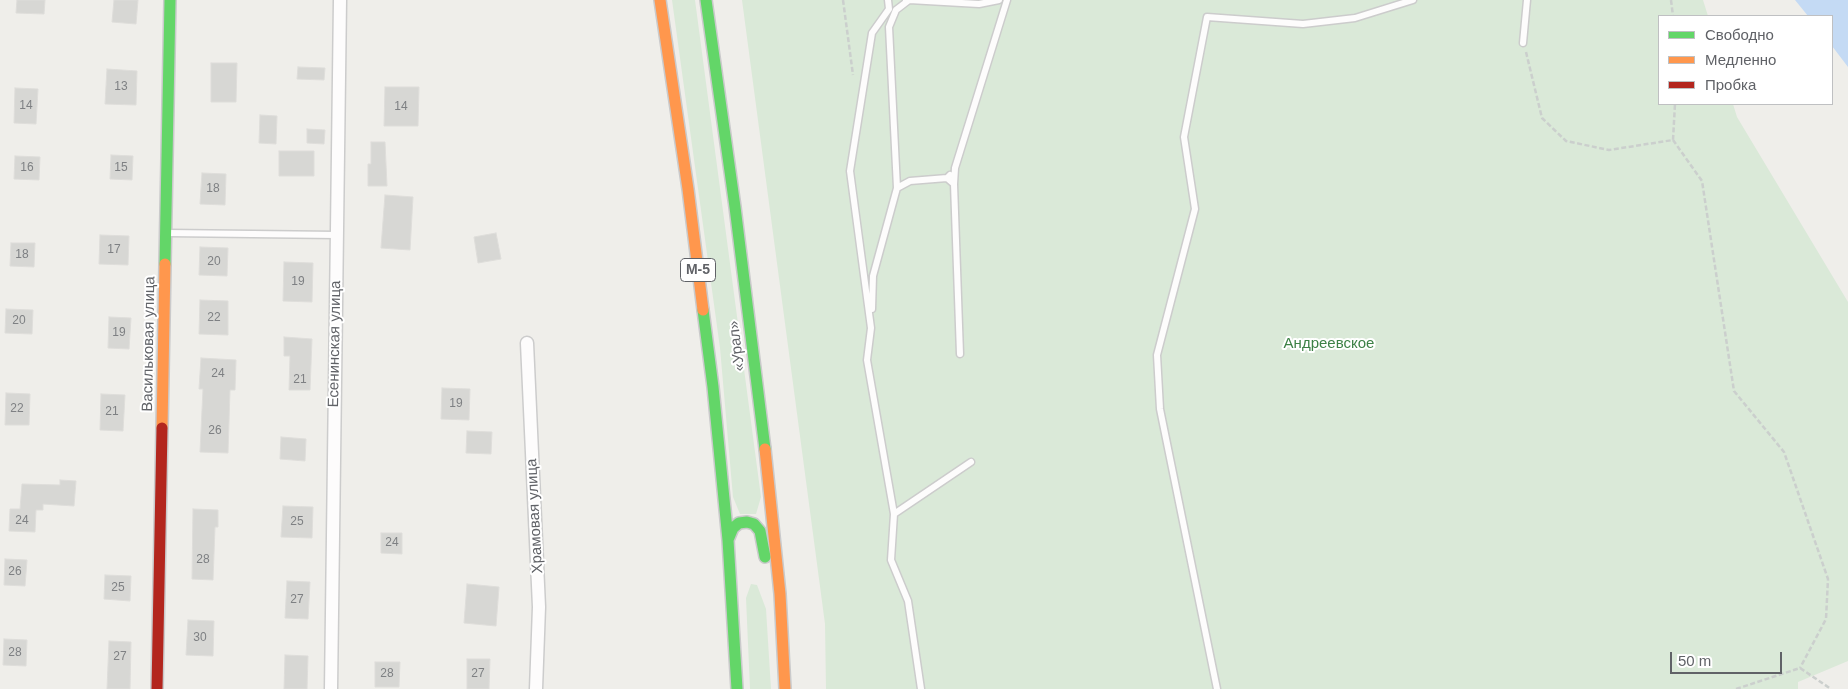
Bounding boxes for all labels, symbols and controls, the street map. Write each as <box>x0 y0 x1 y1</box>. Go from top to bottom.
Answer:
legend <box>1658 15 1833 105</box>
text: Свободно <box>1705 26 1774 43</box>
text: Медленно <box>1705 51 1776 68</box>
text: Пробка <box>1705 76 1756 93</box>
house number: 13 <box>114 80 128 94</box>
house number: 14 <box>19 99 33 113</box>
house number: 14 <box>394 100 408 114</box>
house number: 16 <box>20 161 34 175</box>
house number: 15 <box>114 161 128 175</box>
house number: 18 <box>206 182 220 196</box>
house number: 17 <box>107 243 121 257</box>
house number: 18 <box>15 248 29 262</box>
house number: 20 <box>207 255 221 269</box>
road number: М-5 <box>680 258 716 282</box>
house number: 19 <box>291 275 305 289</box>
street label: Васильковая улица <box>139 276 159 412</box>
street label: Есенинская улица <box>325 280 345 408</box>
house number: 22 <box>207 311 221 325</box>
house number: 20 <box>12 314 26 328</box>
street label: «Урал» <box>725 320 749 372</box>
house number: 19 <box>112 326 126 340</box>
park label: Андреевское <box>1284 335 1374 353</box>
house number: 24 <box>211 367 225 381</box>
house number: 21 <box>293 373 307 387</box>
house number: 19 <box>449 397 463 411</box>
house number: 22 <box>10 402 24 416</box>
house number: 21 <box>105 405 119 419</box>
house number: 26 <box>208 424 222 438</box>
street label: Храмовая улица <box>523 458 547 574</box>
house number: 24 <box>15 514 29 528</box>
house number: 25 <box>290 515 304 529</box>
house number: 24 <box>385 536 399 550</box>
house number: 28 <box>196 553 210 567</box>
house number: 26 <box>8 565 22 579</box>
house number: 25 <box>111 581 125 595</box>
house number: 27 <box>290 593 304 607</box>
house number: 30 <box>193 631 207 645</box>
scale bar <box>1673 642 1786 674</box>
house number: 28 <box>8 646 22 660</box>
house number: 27 <box>113 650 127 664</box>
text: 50 m <box>1678 652 1711 669</box>
house number: 28 <box>380 667 394 681</box>
house number: 27 <box>471 667 485 681</box>

